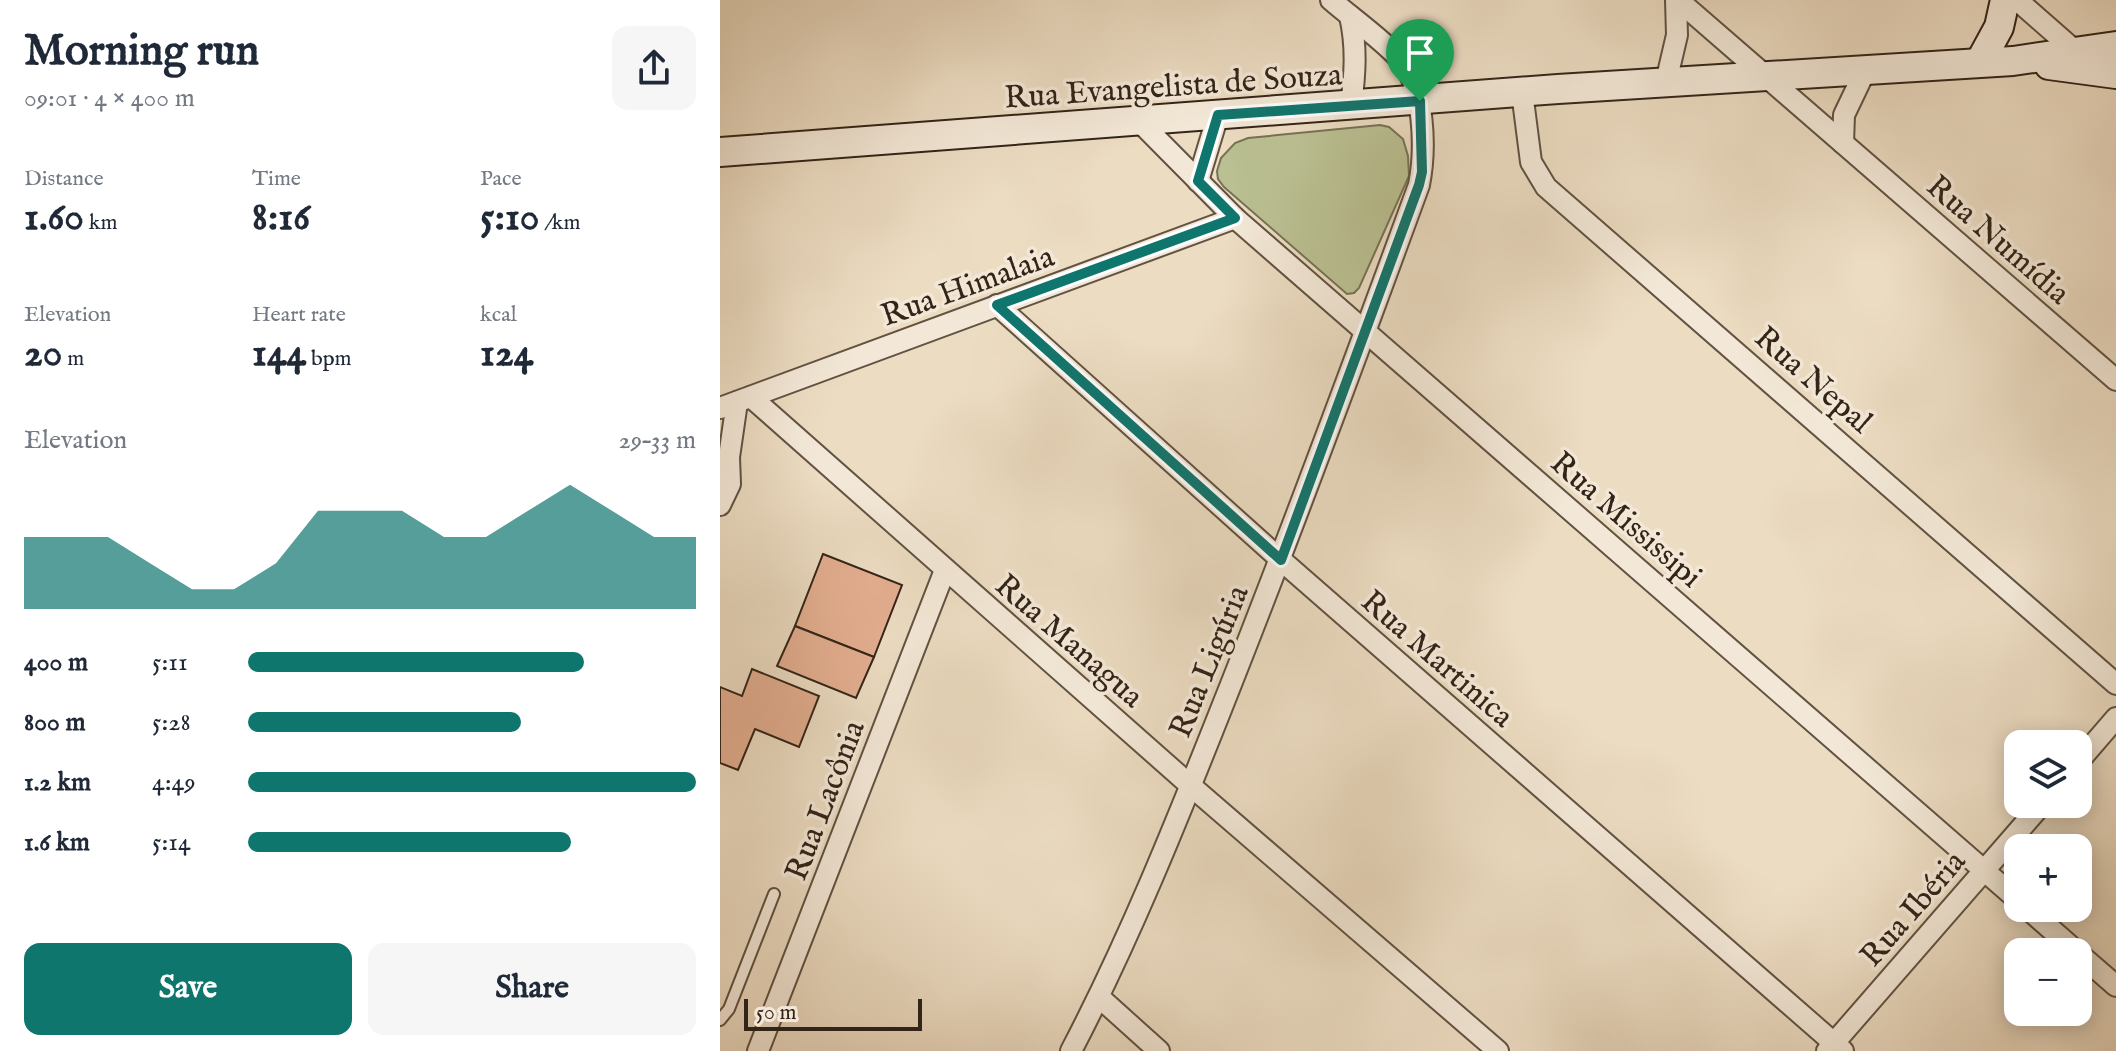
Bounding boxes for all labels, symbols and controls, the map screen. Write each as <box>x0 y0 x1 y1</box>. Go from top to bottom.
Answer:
pin <box>1386 19 1454 101</box>
text: Morning run <box>24 24 259 80</box>
button: share <box>612 26 696 110</box>
icon: arrive <box>1398 31 1442 75</box>
street label: Rua Evangelista de Souza <box>1003 55 1344 120</box>
text: 09:01 · 4 × 400 m <box>24 82 195 115</box>
text: Distance <box>24 165 104 193</box>
text: Time <box>252 165 301 193</box>
text: Pace <box>480 165 522 193</box>
street label: Rua Numídia <box>1917 167 2078 315</box>
text: 1.60 <box>24 193 84 244</box>
text: 8:16 <box>252 193 310 244</box>
text: 5:10 <box>480 193 539 244</box>
text: km <box>84 209 118 237</box>
text: /km <box>539 209 580 237</box>
street label: Rua Himalaia <box>876 237 1060 338</box>
text: Elevation <box>24 301 111 329</box>
text: Heart rate <box>252 301 346 329</box>
text: kcal <box>480 301 517 329</box>
street label: Rua Nepal <box>1745 318 1880 443</box>
text: 20 <box>24 329 62 380</box>
text: 144 <box>252 329 306 380</box>
text: 124 <box>480 329 533 380</box>
text: m <box>62 345 84 373</box>
text: bpm <box>306 345 352 373</box>
text: Elevation <box>24 424 127 457</box>
text: 29–33 m <box>619 424 696 457</box>
street label: Rua Mississipi <box>1541 444 1710 598</box>
street label: Rua Managua <box>985 566 1151 718</box>
street label: Rua Ligúria <box>1161 579 1260 744</box>
street label: Rua Martinica <box>1351 582 1522 738</box>
text: 400 m <box>24 646 88 679</box>
text: 5:11 <box>152 646 188 679</box>
text: 800 m <box>24 706 86 739</box>
text: 5:28 <box>152 706 191 739</box>
street label: Rua Lacônia <box>777 715 876 887</box>
map controls <box>2004 730 2092 1026</box>
button: layers <box>2004 730 2092 818</box>
text: 1.2 km <box>24 766 91 799</box>
text: 4:49 <box>152 766 196 799</box>
text: 1.6 km <box>24 826 90 859</box>
text: 5:14 <box>152 826 191 859</box>
button: + <box>2004 834 2092 922</box>
street label: Rua Ibéria <box>1852 843 1976 976</box>
button: − <box>2004 938 2092 1026</box>
button: Save <box>24 943 352 1035</box>
button: Share <box>368 943 696 1035</box>
scale bar <box>744 995 922 1031</box>
text: 50 m <box>756 999 797 1027</box>

